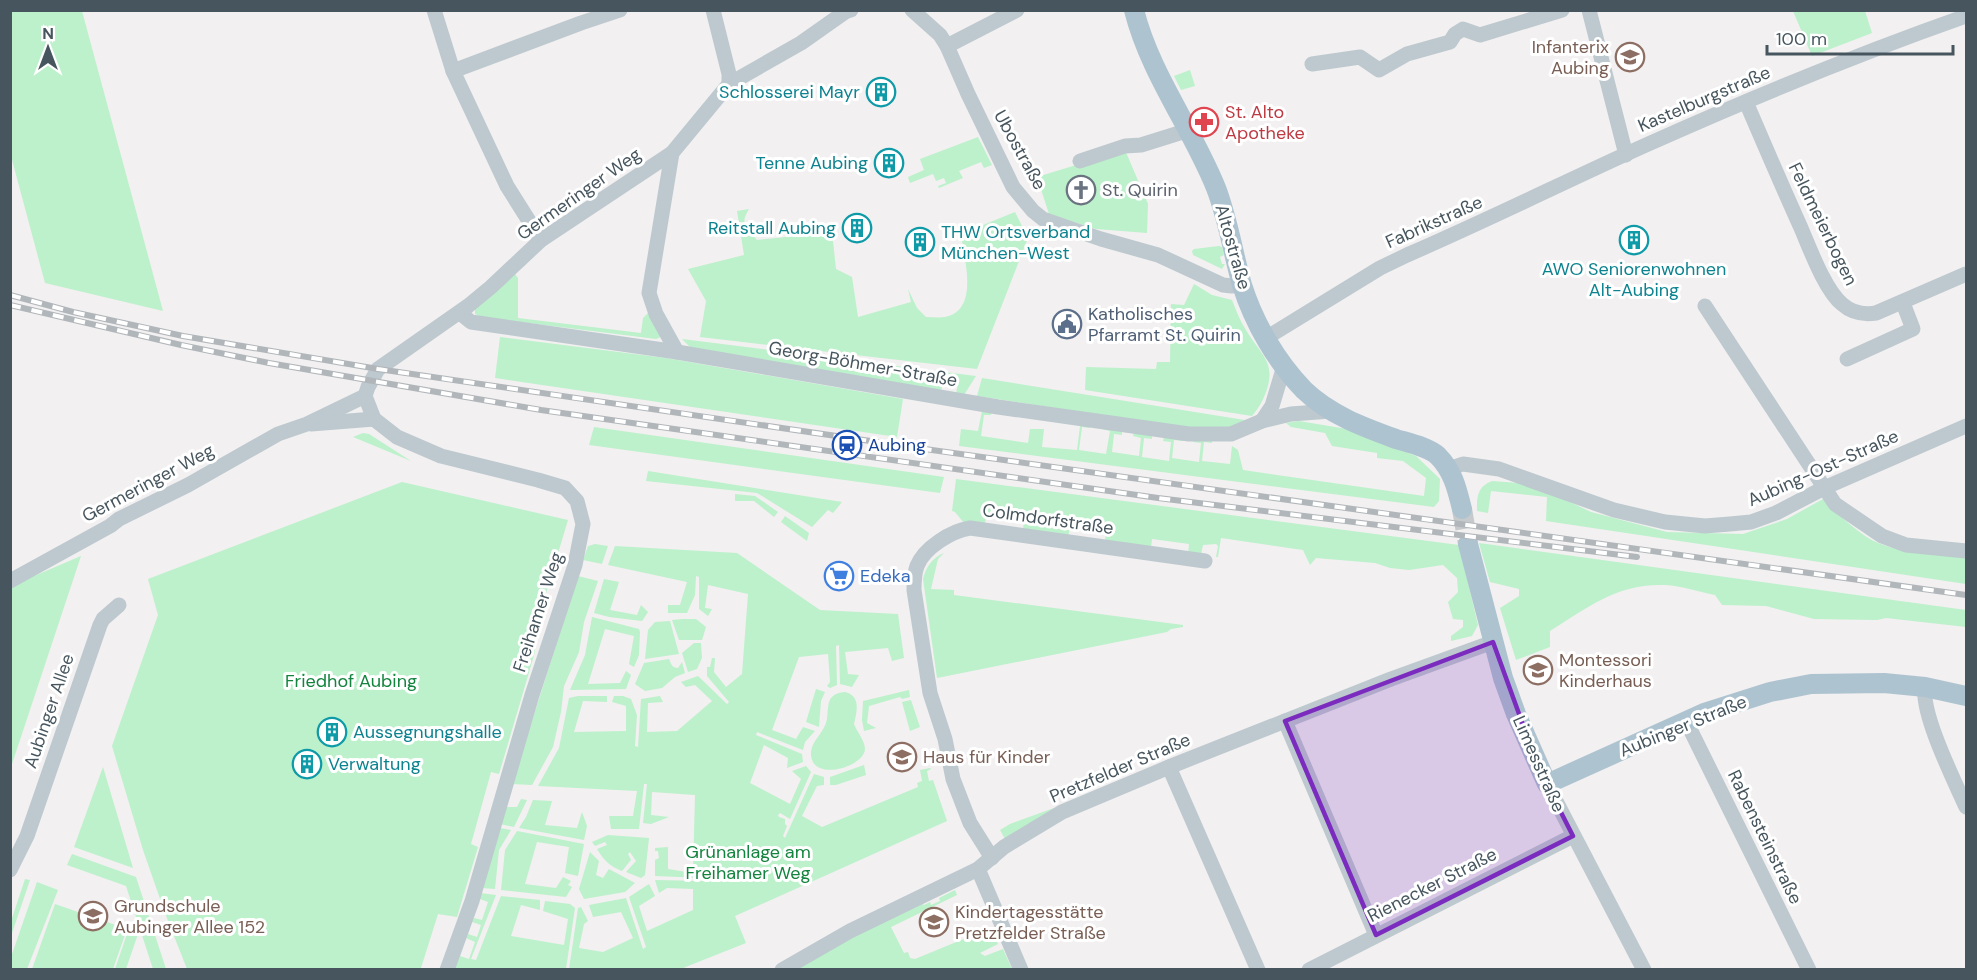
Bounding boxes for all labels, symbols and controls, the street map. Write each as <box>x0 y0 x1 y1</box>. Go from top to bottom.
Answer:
north arrow <box>18 18 78 78</box>
scale bar <box>1767 18 1953 56</box>
text: N <box>42 23 54 44</box>
text: 100 m <box>1776 27 1827 51</box>
place label: Infanterix Aubing <box>1532 35 1609 80</box>
school or university icon: Infanterix Aubing <box>1614 41 1646 73</box>
street label: Kastelburgstraße <box>1634 60 1774 138</box>
building icon: Schlosserei Mayr <box>865 76 897 108</box>
place label: Schlosserei Mayr <box>719 80 860 104</box>
place label: St. Alto Apotheke <box>1225 100 1305 145</box>
street label: Ubostraße <box>988 106 1052 194</box>
pharmacy icon: St. Alto Apotheke <box>1188 106 1220 138</box>
street label: Germeringer Weg <box>512 142 646 246</box>
building icon: Tenne Aubing <box>873 147 905 179</box>
place label: Tenne Aubing <box>756 151 868 175</box>
street label: Feldmeierbogen <box>1783 158 1863 290</box>
church icon: St. Quirin <box>1065 174 1097 206</box>
place label: St. Quirin <box>1102 178 1178 202</box>
street label: Fabrikstraße <box>1382 190 1486 254</box>
street label: Altostraße <box>1209 202 1257 292</box>
building icon: Reitstall Aubing <box>841 212 873 244</box>
place label: Reitstall Aubing <box>708 216 836 240</box>
place label: THW Ortsverband München-West <box>941 220 1090 265</box>
building icon: AWO Seniorenwohnen Alt-Aubing <box>1618 224 1650 256</box>
building icon: THW Ortsverband München-West <box>904 226 936 258</box>
place label: AWO Seniorenwohnen Alt-Aubing <box>1542 257 1726 302</box>
place label: Katholisches Pfarramt St. Quirin <box>1088 302 1241 347</box>
public building icon: Katholisches Pfarramt St. Quirin <box>1051 308 1083 340</box>
street label: Georg-Böhmer-Straße <box>767 336 959 392</box>
street label: Aubing-Ost-Straße <box>1744 424 1902 512</box>
station icon: Aubing <box>831 429 863 461</box>
place label: Aubing <box>868 433 926 457</box>
street label: Germeringer Weg <box>78 438 218 528</box>
street label: Colmdorfstraße <box>981 498 1115 540</box>
street label: Freihamer Weg <box>507 549 569 675</box>
supermarket icon: Edeka <box>823 560 855 592</box>
place label: Edeka <box>860 564 910 588</box>
place label: Montessori Kinderhaus <box>1559 648 1652 693</box>
street label: Aubinger Allee <box>18 650 80 772</box>
school or university icon: Montessori Kinderhaus <box>1522 654 1554 686</box>
park label: Friedhof Aubing <box>285 669 417 693</box>
street label: Aubinger Straße <box>1616 690 1750 762</box>
street label: Limesstraße <box>1507 712 1571 816</box>
building icon: Aussegnungshalle <box>316 716 348 748</box>
place label: Aussegnungshalle <box>353 720 502 744</box>
street label: Pretzfelder Straße <box>1046 728 1194 808</box>
school or university icon: Haus für Kinder <box>886 741 918 773</box>
place label: Haus für Kinder <box>923 745 1051 769</box>
building icon: Verwaltung <box>291 748 323 780</box>
place label: Verwaltung <box>328 752 421 776</box>
street label: Rabensteinstraße <box>1722 766 1808 908</box>
park label: Grünanlage am Freihamer Weg <box>685 840 811 885</box>
street label: Rienecker Straße <box>1363 842 1501 928</box>
place label: Grundschule Aubinger Allee 152 <box>114 894 265 939</box>
school or university icon: Grundschule Aubinger Allee 152 <box>77 900 109 932</box>
place label: Kindertagesstätte Pretzfelder Straße <box>955 900 1106 945</box>
school or university icon: Kindertagesstätte Pretzfelder Straße <box>918 906 950 938</box>

